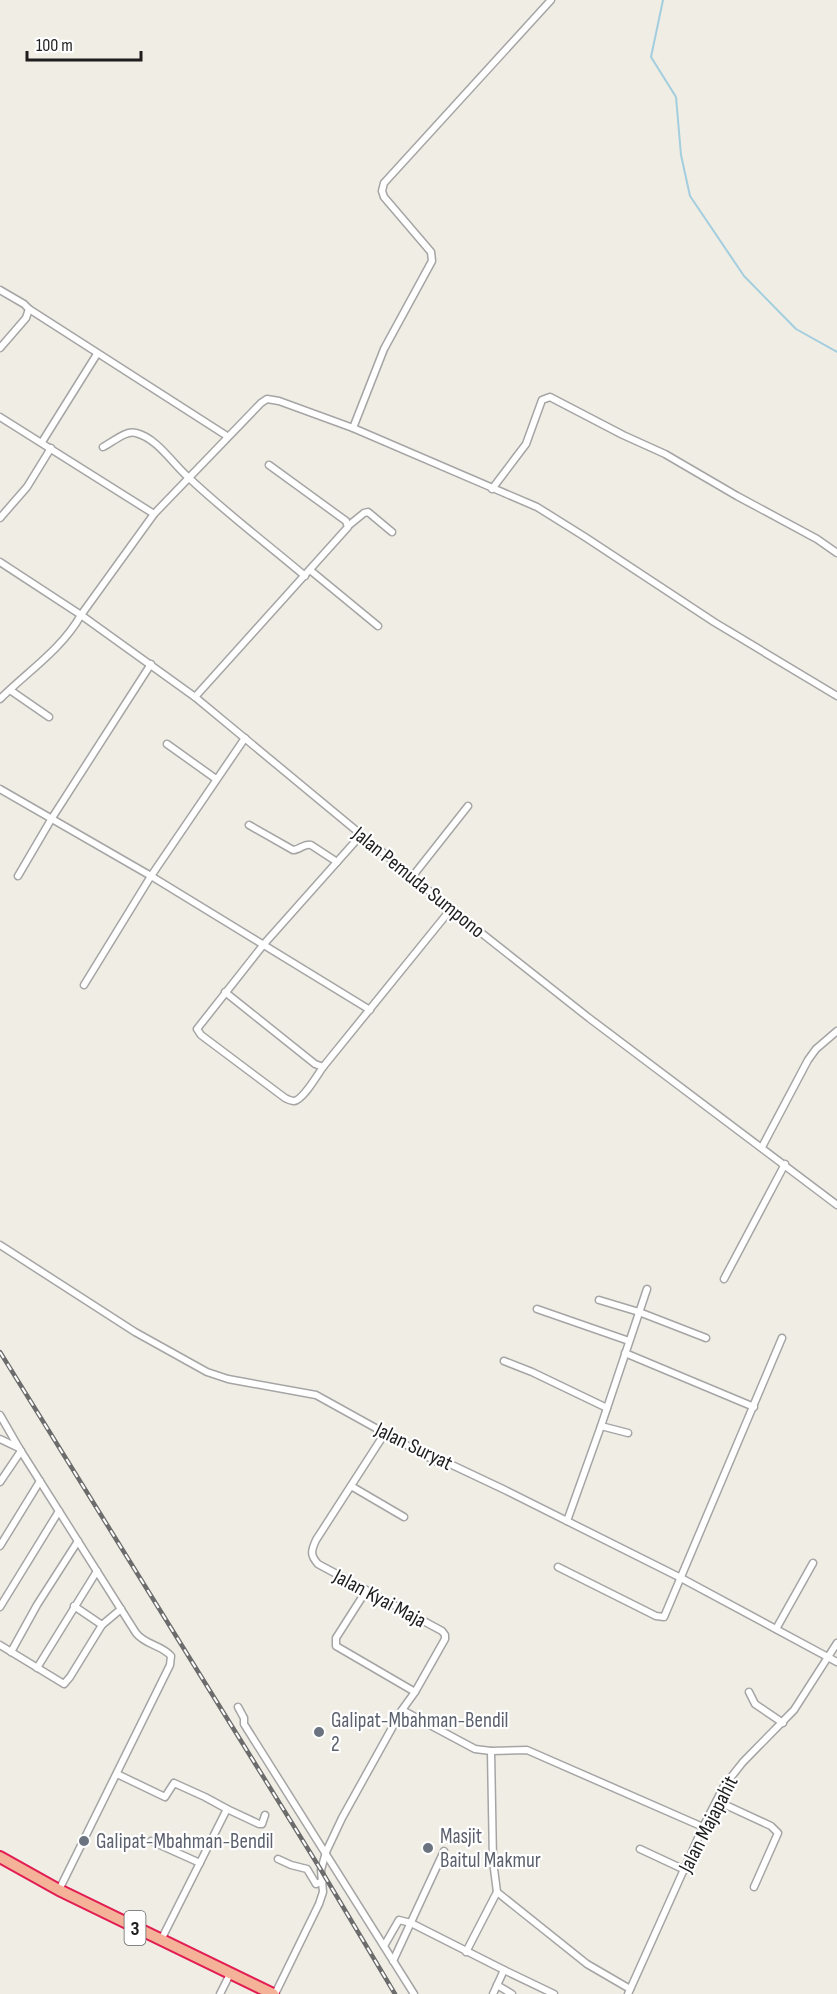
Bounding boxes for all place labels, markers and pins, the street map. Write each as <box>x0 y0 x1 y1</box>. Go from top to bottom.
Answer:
place label: Galipat-Mbahman-Bendil 2 <box>331 1708 508 1757</box>
marker: Galipat-Mbahman-Bendil 2 <box>312 1725 326 1739</box>
place label: Masjit Baitul Makmur <box>440 1824 541 1873</box>
place label: Galipat-Mbahman-Bendil <box>96 1829 273 1854</box>
marker: Galipat-Mbahman-Bendil <box>77 1834 91 1848</box>
marker: Masjit Baitul Makmur <box>421 1841 435 1855</box>

